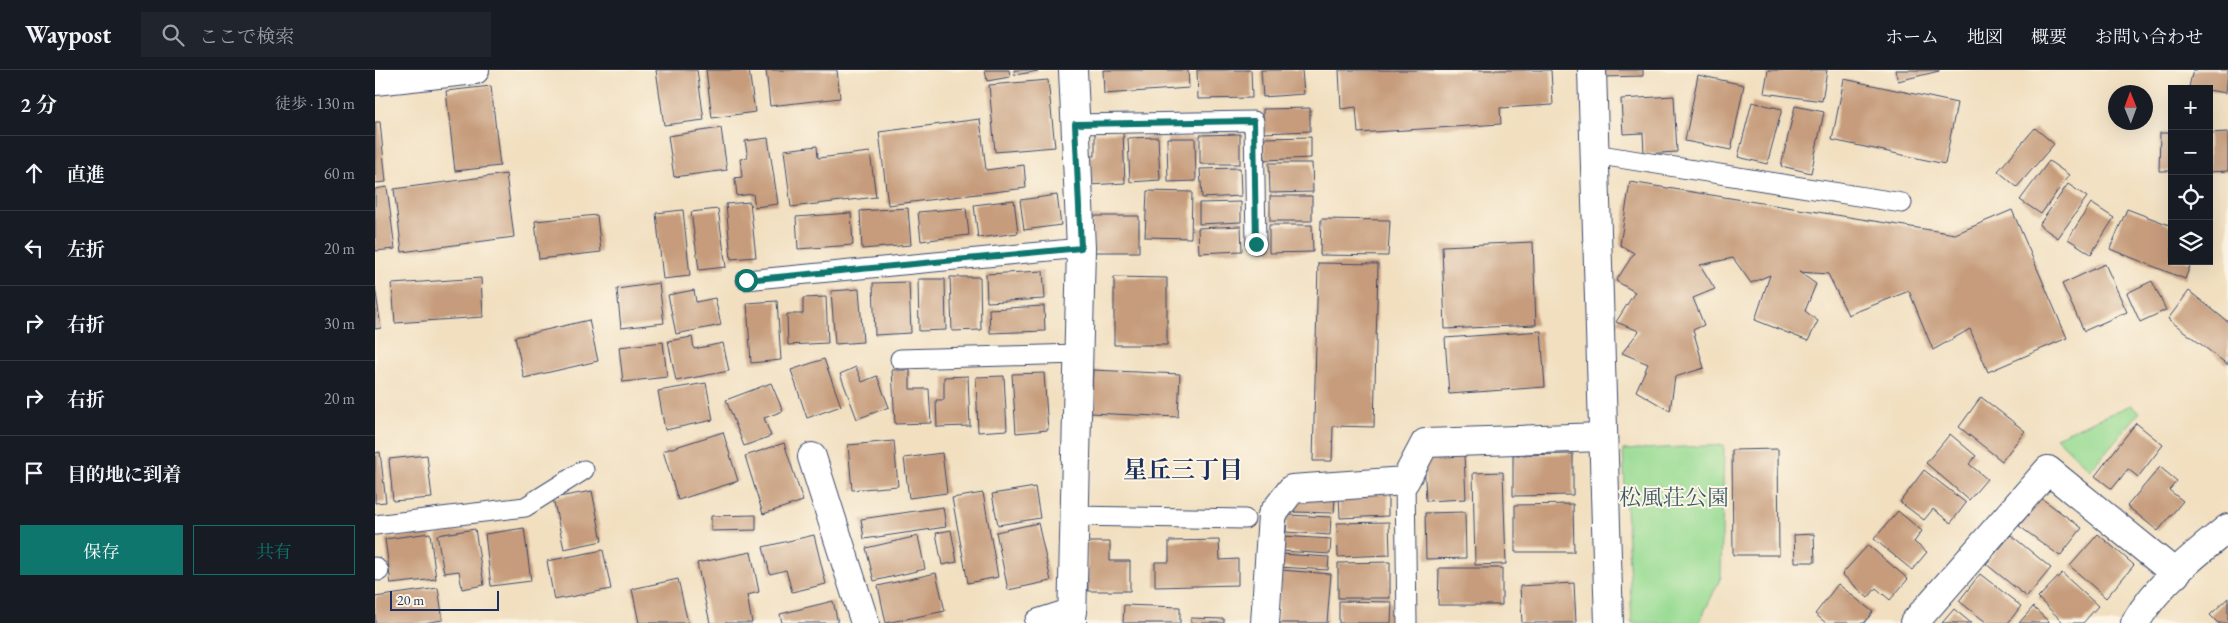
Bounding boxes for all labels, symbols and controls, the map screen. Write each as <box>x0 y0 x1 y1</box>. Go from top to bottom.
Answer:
search box <box>141 12 491 57</box>
text: Waypost <box>25 19 111 50</box>
icon: search <box>159 21 187 49</box>
text: ここで検索 <box>199 24 294 49</box>
text: ホーム <box>1885 25 1939 48</box>
text: 地図 <box>1967 25 2003 48</box>
text: 概要 <box>2031 25 2067 48</box>
text: お問い合わせ <box>2095 25 2203 48</box>
north arrow <box>2108 85 2153 130</box>
map controls <box>2168 85 2213 265</box>
button: + <box>2168 85 2213 130</box>
text: 2 分 <box>20 91 57 118</box>
text: 徒歩 · 130 m <box>275 93 355 114</box>
button: − <box>2168 130 2213 175</box>
icon: ahead <box>20 159 48 187</box>
text: 直進 <box>67 162 105 187</box>
text: 60 m <box>324 163 355 184</box>
button: locate <box>2168 175 2213 220</box>
button: layers <box>2168 220 2213 265</box>
route end <box>1245 233 1268 256</box>
icon: left <box>20 234 48 262</box>
text: 左折 <box>67 237 105 262</box>
text: 20 m <box>324 238 355 259</box>
route start <box>735 269 758 292</box>
icon: right <box>20 309 48 337</box>
text: 右折 <box>67 312 105 337</box>
text: 30 m <box>324 313 355 334</box>
icon: right <box>20 384 48 412</box>
text: 右折 <box>67 387 105 412</box>
text: 20 m <box>324 388 355 409</box>
district label: 星丘三丁目 <box>1123 454 1243 485</box>
icon: arrive <box>20 459 48 487</box>
text: 目的地に到着 <box>67 462 181 487</box>
park label: 松風荘公園 <box>1619 483 1729 512</box>
button: 保存 <box>20 525 183 575</box>
button: 共有 <box>193 525 355 575</box>
scale bar <box>390 588 499 611</box>
text: 20 m <box>397 591 424 609</box>

